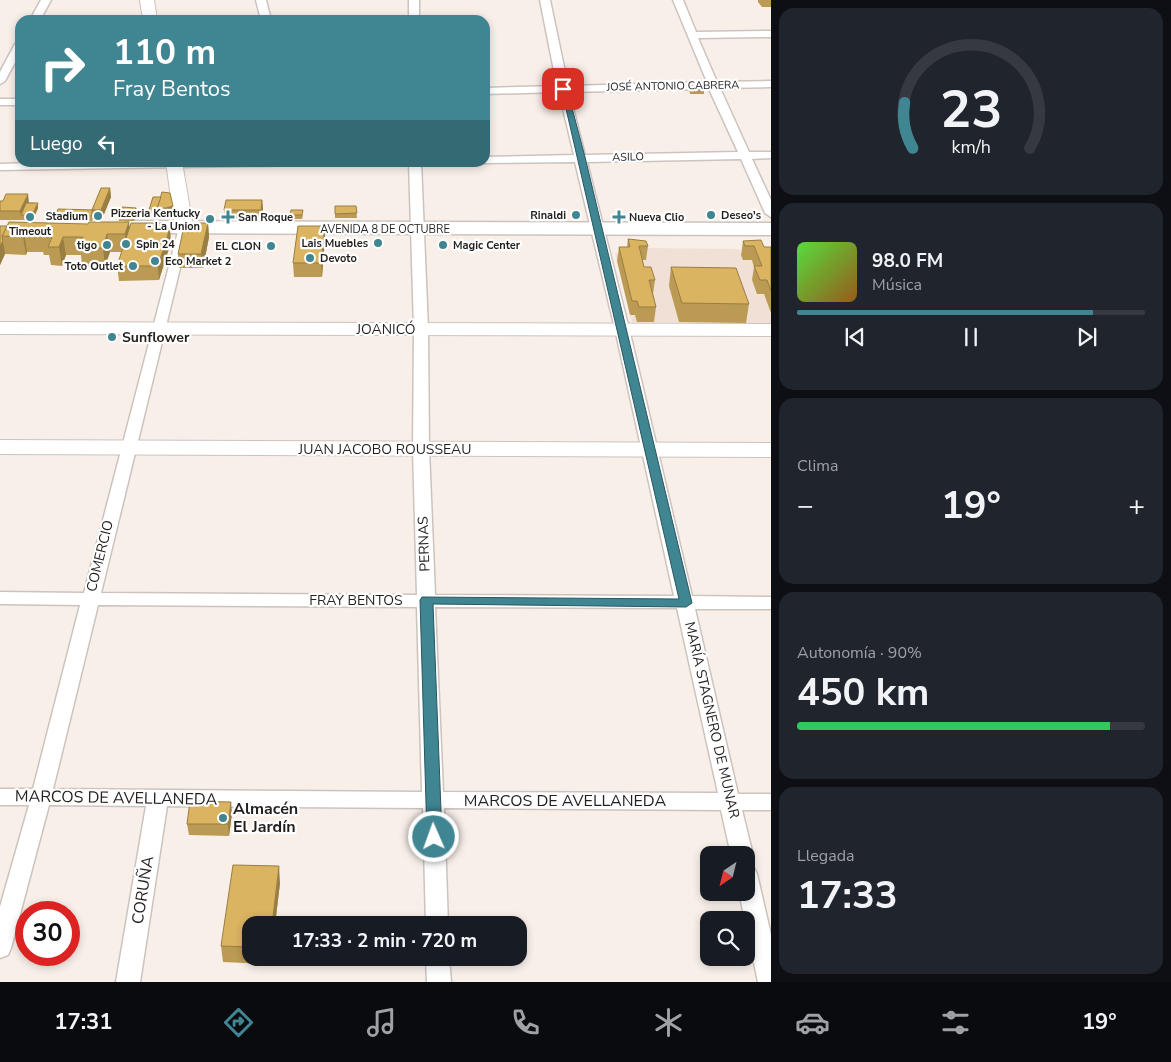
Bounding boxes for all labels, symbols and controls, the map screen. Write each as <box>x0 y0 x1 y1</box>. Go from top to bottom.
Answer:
text: 110 m <box>113 29 216 76</box>
icon: right <box>30 35 95 100</box>
pin <box>542 68 584 110</box>
text: Fray Bentos <box>113 74 231 104</box>
text: 23 <box>940 74 1002 145</box>
icon: arrive <box>549 75 577 103</box>
street label: JOSÉ ANTONIO CABRERA <box>606 76 739 95</box>
icon: left <box>93 130 121 158</box>
text: Luego <box>30 131 83 157</box>
text: km/h <box>951 135 991 159</box>
street label: ASILO <box>612 149 644 165</box>
place label: Pizzeria Kentucky - La Union <box>111 206 200 234</box>
place label: Rinaldi <box>530 208 566 223</box>
place label: Deseo's <box>721 208 761 223</box>
place label: Stadium <box>45 209 88 224</box>
marker: Rinaldi <box>570 209 582 221</box>
marker: Deseo's <box>705 209 717 221</box>
marker: Stadium <box>92 210 104 222</box>
place label: San Roque <box>238 210 293 225</box>
place label: Nueva Clio <box>629 210 684 225</box>
marker: Timeout <box>24 211 36 223</box>
marker: San Roque <box>222 211 234 223</box>
marker: Nueva Clio <box>613 211 625 223</box>
marker: Pizzeria Kentucky - La Union <box>204 213 216 225</box>
street label: AVENIDA 8 DE OCTUBRE <box>320 222 450 237</box>
place label: Timeout <box>9 224 52 239</box>
place label: Lais Muebles <box>301 236 368 251</box>
place label: Spin 24 <box>136 237 175 252</box>
marker: Lais Muebles <box>372 237 384 249</box>
place label: tigo <box>77 238 97 253</box>
marker: Spin 24 <box>120 238 132 250</box>
place label: Magic Center <box>453 238 521 253</box>
marker: tigo <box>101 239 113 251</box>
place label: EL CLON <box>215 239 261 254</box>
marker: Magic Center <box>437 239 449 251</box>
marker: EL CLON <box>265 240 277 252</box>
text: 98.0 FM <box>872 248 943 274</box>
place label: Devoto <box>320 251 357 266</box>
marker: Devoto <box>304 252 316 264</box>
place label: Eco Market 2 <box>165 254 232 269</box>
marker: Eco Market 2 <box>149 255 161 267</box>
place label: Toto Outlet <box>64 259 124 274</box>
marker: Toto Outlet <box>127 260 139 272</box>
text: Música <box>872 274 922 296</box>
street label: JOANICÓ <box>355 320 416 339</box>
icon: previous <box>841 323 869 351</box>
icon: pause <box>957 323 985 351</box>
icon: next <box>1073 323 1101 351</box>
place label: Sunflower <box>122 328 190 347</box>
marker: Sunflower <box>106 331 118 343</box>
street label: JUAN JACOBO ROUSSEAU <box>298 440 471 459</box>
text: Clima <box>797 455 838 477</box>
text: 19° <box>941 480 1001 531</box>
text: − <box>797 487 814 525</box>
text: + <box>1128 487 1145 525</box>
street label: PERNAS <box>414 516 434 572</box>
street label: COMERCIO <box>82 518 118 594</box>
street label: FRAY BENTOS <box>309 591 403 610</box>
street label: MARÍA STAGNERO DE MUNAR <box>680 620 744 820</box>
text: Autonomía · 90% <box>797 642 922 664</box>
text: 450 km <box>797 667 929 718</box>
street label: MARCOS DE AVELLANEDA <box>15 785 218 811</box>
street label: MARCOS DE AVELLANEDA <box>464 790 666 812</box>
place label: Almacén El Jardín <box>233 798 298 838</box>
position arrow <box>407 810 459 862</box>
marker: Almacén El Jardín <box>217 812 229 824</box>
text: Llegada <box>797 845 855 867</box>
north arrow <box>700 846 755 901</box>
map controls <box>700 846 755 966</box>
street label: CORUÑA <box>127 854 159 926</box>
text: 17:33 <box>797 870 898 921</box>
speed limit sign: 30 <box>15 901 80 966</box>
button: search <box>700 911 755 966</box>
text: 17:33 · 2 min · 720 m <box>292 928 477 954</box>
icon: directions <box>221 1005 256 1040</box>
icon: music <box>364 1005 399 1040</box>
icon: phone <box>508 1005 543 1040</box>
icon: climate <box>651 1005 686 1040</box>
icon: car <box>795 1005 830 1040</box>
icon: filters <box>938 1005 973 1040</box>
text: 17:31 <box>54 1007 113 1037</box>
text: 19° <box>1082 1007 1117 1037</box>

